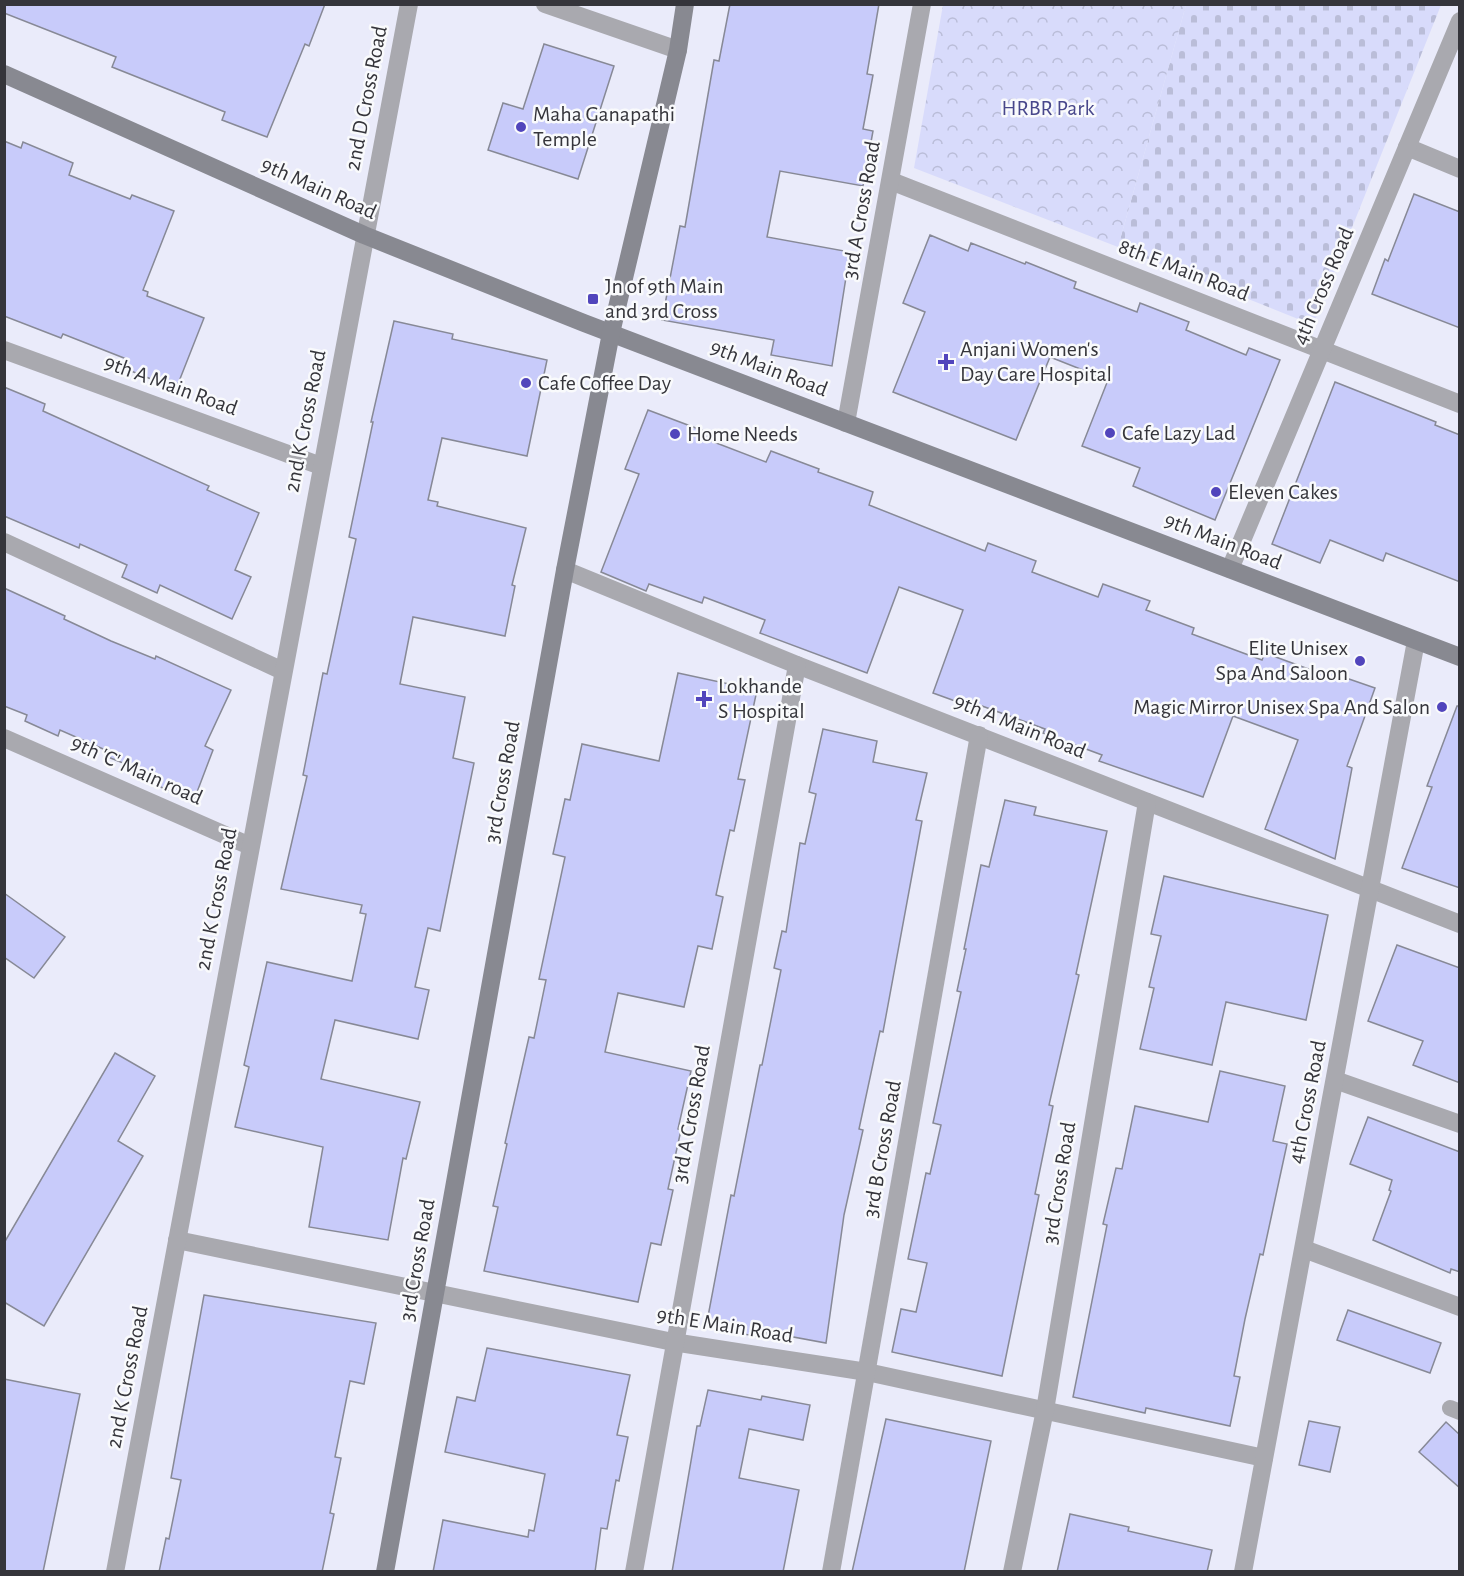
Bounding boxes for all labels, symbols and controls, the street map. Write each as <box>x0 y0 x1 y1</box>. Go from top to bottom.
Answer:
street label: 2nd D Cross Road <box>341 24 391 172</box>
park label: HRBR Park <box>1002 97 1094 119</box>
place label: Maha Ganapathi Temple <box>533 103 675 150</box>
marker: Maha Ganapathi Temple <box>514 120 528 134</box>
street label: 3rd A Cross Road <box>838 139 884 281</box>
street label: 9th Main Road <box>258 153 380 223</box>
street label: 4th Cross Road <box>1288 224 1358 348</box>
street label: 8th E Main Road <box>1116 235 1252 305</box>
place label: Jn of 9th Main and 3rd Cross <box>605 275 724 322</box>
marker: Jn of 9th Main and 3rd Cross <box>586 292 600 306</box>
street label: 9th Main Road <box>707 336 831 400</box>
place label: Anjani Women's Day Care Hospital <box>960 338 1112 385</box>
street label: 2nd K Cross Road <box>280 348 330 494</box>
street label: 9th A Main Road <box>101 351 241 419</box>
marker: Anjani Women's Day Care Hospital <box>937 353 955 371</box>
place label: Cafe Coffee Day <box>538 372 672 394</box>
marker: Cafe Coffee Day <box>519 376 533 390</box>
place label: Cafe Lazy Lad <box>1122 422 1236 444</box>
place label: Home Needs <box>687 423 798 445</box>
marker: Cafe Lazy Lad <box>1103 426 1117 440</box>
marker: Home Needs <box>668 427 682 441</box>
place label: Eleven Cakes <box>1228 481 1338 503</box>
marker: Eleven Cakes <box>1209 485 1223 499</box>
street label: 9th Main Road <box>1161 509 1285 573</box>
place label: Elite Unisex Spa And Saloon <box>1215 637 1348 684</box>
marker: Elite Unisex Spa And Saloon <box>1353 654 1367 668</box>
place label: Lokhande S Hospital <box>718 675 805 722</box>
marker: Lokhande S Hospital <box>695 690 713 708</box>
street label: 9th A Main Road <box>951 690 1089 762</box>
place label: Magic Mirror Unisex Spa And Salon <box>1133 696 1430 718</box>
marker: Magic Mirror Unisex Spa And Salon <box>1435 700 1449 714</box>
street label: 3rd Cross Road <box>480 719 524 845</box>
street label: 9th 'C' Main road <box>68 731 206 809</box>
street label: 2nd K Cross Road <box>191 826 241 972</box>
street label: 4th Cross Road <box>1284 1038 1330 1166</box>
street label: 3rd A Cross Road <box>668 1043 714 1185</box>
street label: 3rd B Cross Road <box>859 1079 905 1219</box>
street label: 3rd Cross Road <box>1038 1120 1080 1246</box>
street label: 3rd Cross Road <box>395 1197 439 1323</box>
street label: 9th E Main Road <box>655 1303 795 1347</box>
street label: 2nd K Cross Road <box>102 1304 152 1450</box>

